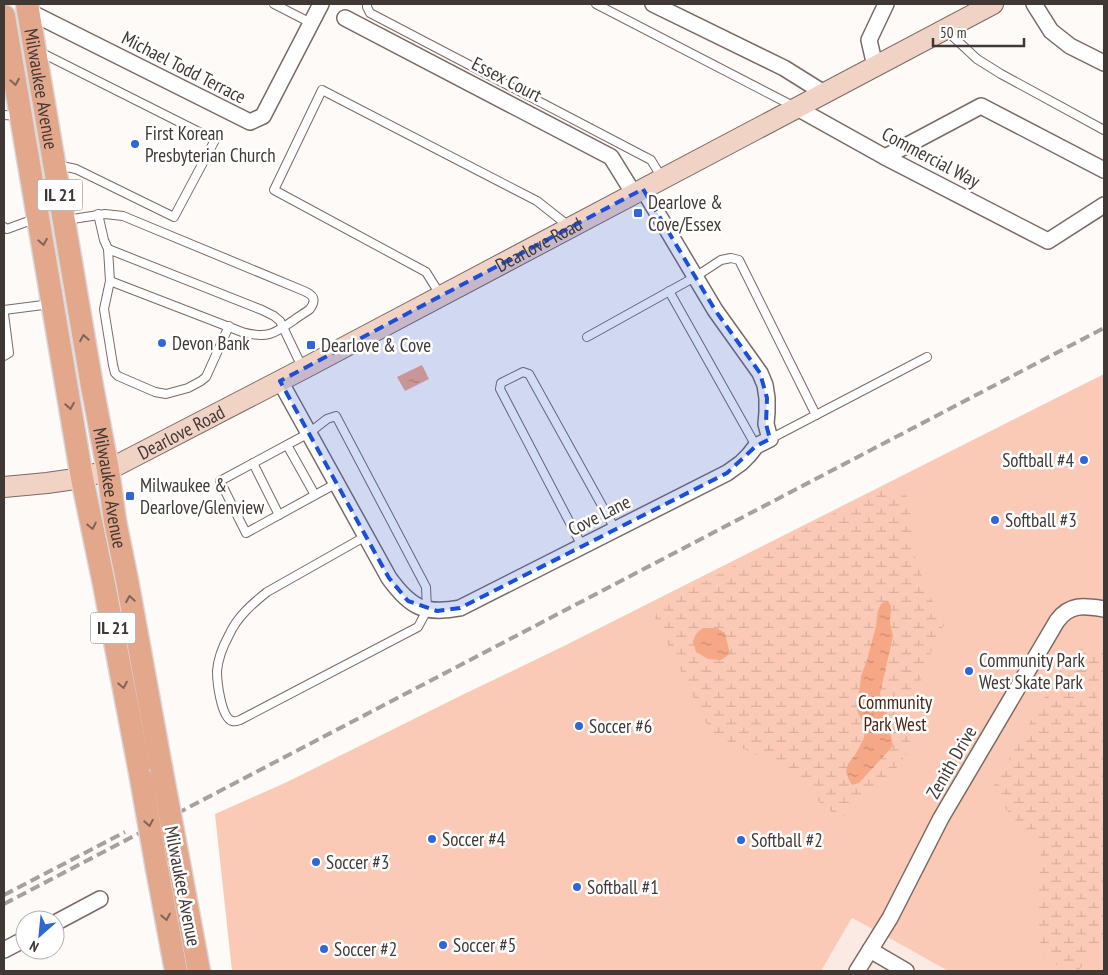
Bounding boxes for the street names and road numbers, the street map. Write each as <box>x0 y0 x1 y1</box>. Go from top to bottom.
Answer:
street label: Michael Todd Terrace <box>118 25 250 109</box>
street label: Milwaukee Avenue <box>19 27 64 151</box>
street label: Essex Court <box>468 51 547 107</box>
street label: Commercial Way <box>878 121 985 193</box>
road number: IL 21 <box>38 180 82 210</box>
street label: Dearlove Road <box>491 212 586 277</box>
street label: Dearlove Road <box>133 400 229 465</box>
street label: Milwaukee Avenue <box>88 425 132 551</box>
street label: Cove Lane <box>564 489 634 541</box>
road number: IL 21 <box>90 612 136 644</box>
street label: Zenith Drive <box>921 721 981 803</box>
street label: Milwaukee Avenue <box>160 824 206 948</box>

